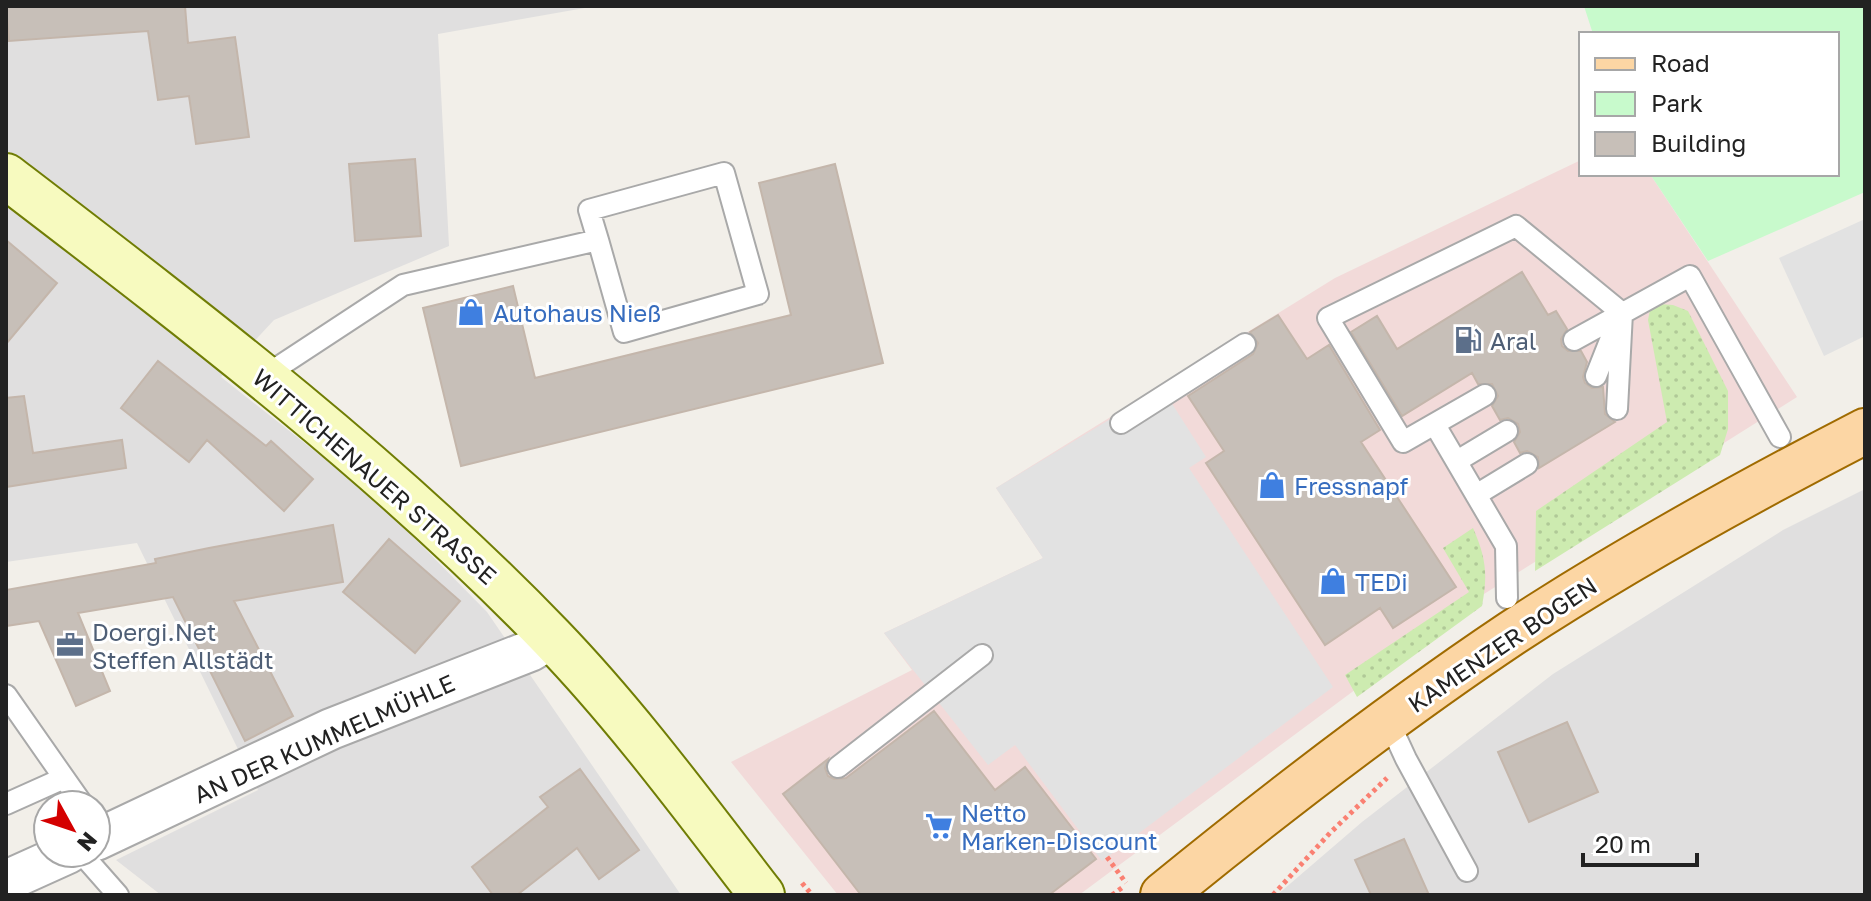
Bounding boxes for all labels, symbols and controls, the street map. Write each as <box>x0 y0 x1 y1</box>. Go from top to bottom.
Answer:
legend <box>1579 32 1839 176</box>
text: Road <box>1651 48 1710 77</box>
text: Park <box>1651 88 1703 117</box>
text: Building <box>1651 128 1746 157</box>
shop icon: Autohaus Nieß <box>456 297 486 327</box>
place label: Autohaus Nieß <box>493 298 661 327</box>
fuel station icon: Aral <box>1453 325 1483 355</box>
place label: Aral <box>1490 326 1536 355</box>
street label: WITTICHENAUER STRASSE <box>247 362 503 590</box>
shop icon: Fressnapf <box>1257 470 1287 500</box>
place label: Fressnapf <box>1294 471 1409 500</box>
shop icon: TEDi <box>1318 566 1348 596</box>
place label: TEDi <box>1355 567 1408 596</box>
street label: KAMENZER BOGEN <box>1402 570 1602 718</box>
place label: Doergi.Net Steffen Allstädt <box>92 617 274 674</box>
office icon: Doergi.Net Steffen Allstädt <box>55 630 85 660</box>
street label: AN DER KUMMELMÜHLE <box>189 667 459 809</box>
north arrow <box>32 789 112 869</box>
place label: Netto Marken-Discount <box>961 798 1158 855</box>
supermarket icon: Netto Marken-Discount <box>924 811 954 841</box>
scale bar <box>1583 817 1697 867</box>
text: N <box>72 827 103 857</box>
text: 20 m <box>1595 829 1651 858</box>

